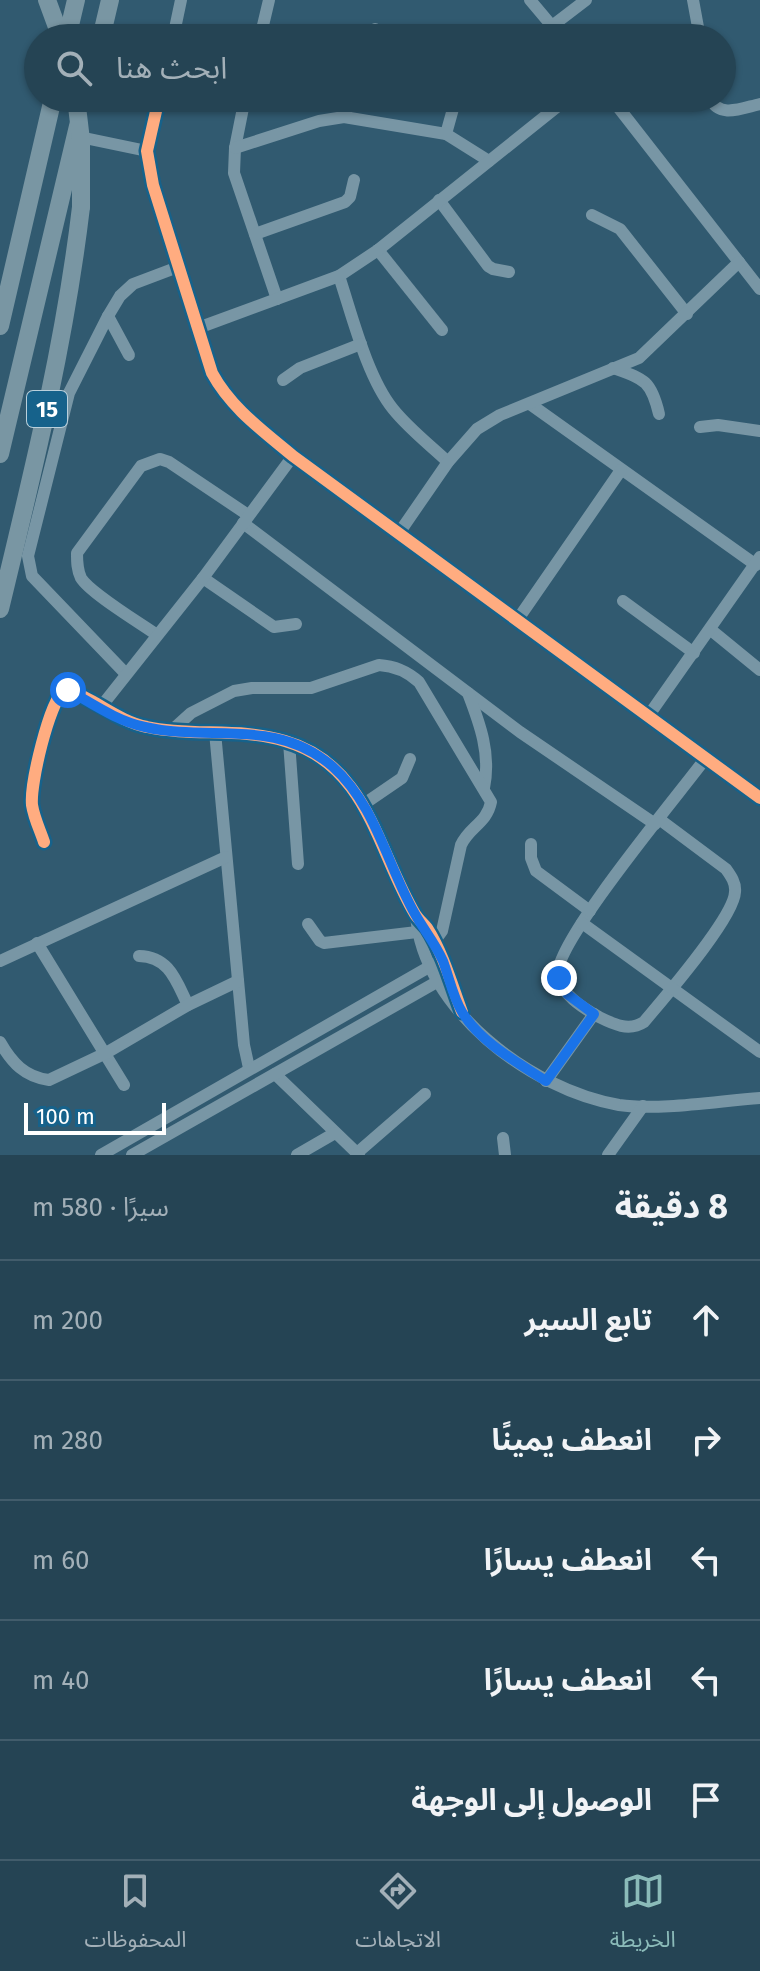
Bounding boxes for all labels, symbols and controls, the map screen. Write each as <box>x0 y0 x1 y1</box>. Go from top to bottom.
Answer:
search box <box>24 24 736 112</box>
icon: search <box>52 46 96 90</box>
text: ابحث هنا <box>116 50 227 86</box>
road number: 15 <box>27 391 67 427</box>
route start <box>50 672 86 708</box>
route end <box>541 960 577 996</box>
scale bar <box>24 1099 166 1135</box>
text: 100 m <box>36 1103 95 1130</box>
text: 8 دقيقة <box>615 1186 728 1227</box>
text: سيرًا · 580 m <box>32 1192 169 1223</box>
icon: ahead <box>684 1298 728 1342</box>
text: تابع السير <box>525 1302 652 1338</box>
text: 200 m <box>32 1305 103 1336</box>
icon: right <box>684 1418 728 1462</box>
text: انعطف يمينًا <box>492 1422 652 1458</box>
text: 280 m <box>32 1425 103 1456</box>
icon: left <box>684 1538 728 1582</box>
text: انعطف يسارًا <box>484 1542 652 1578</box>
text: 60 m <box>32 1545 90 1576</box>
icon: left <box>684 1658 728 1702</box>
text: انعطف يسارًا <box>484 1662 652 1698</box>
text: 40 m <box>32 1665 90 1696</box>
icon: arrive <box>684 1778 728 1822</box>
text: الوصول إلى الوجهة <box>411 1782 652 1818</box>
tab: المحفوظات <box>84 1869 186 1963</box>
tab: الاتجاهات <box>355 1869 441 1963</box>
tab: الخريطة <box>610 1869 676 1963</box>

